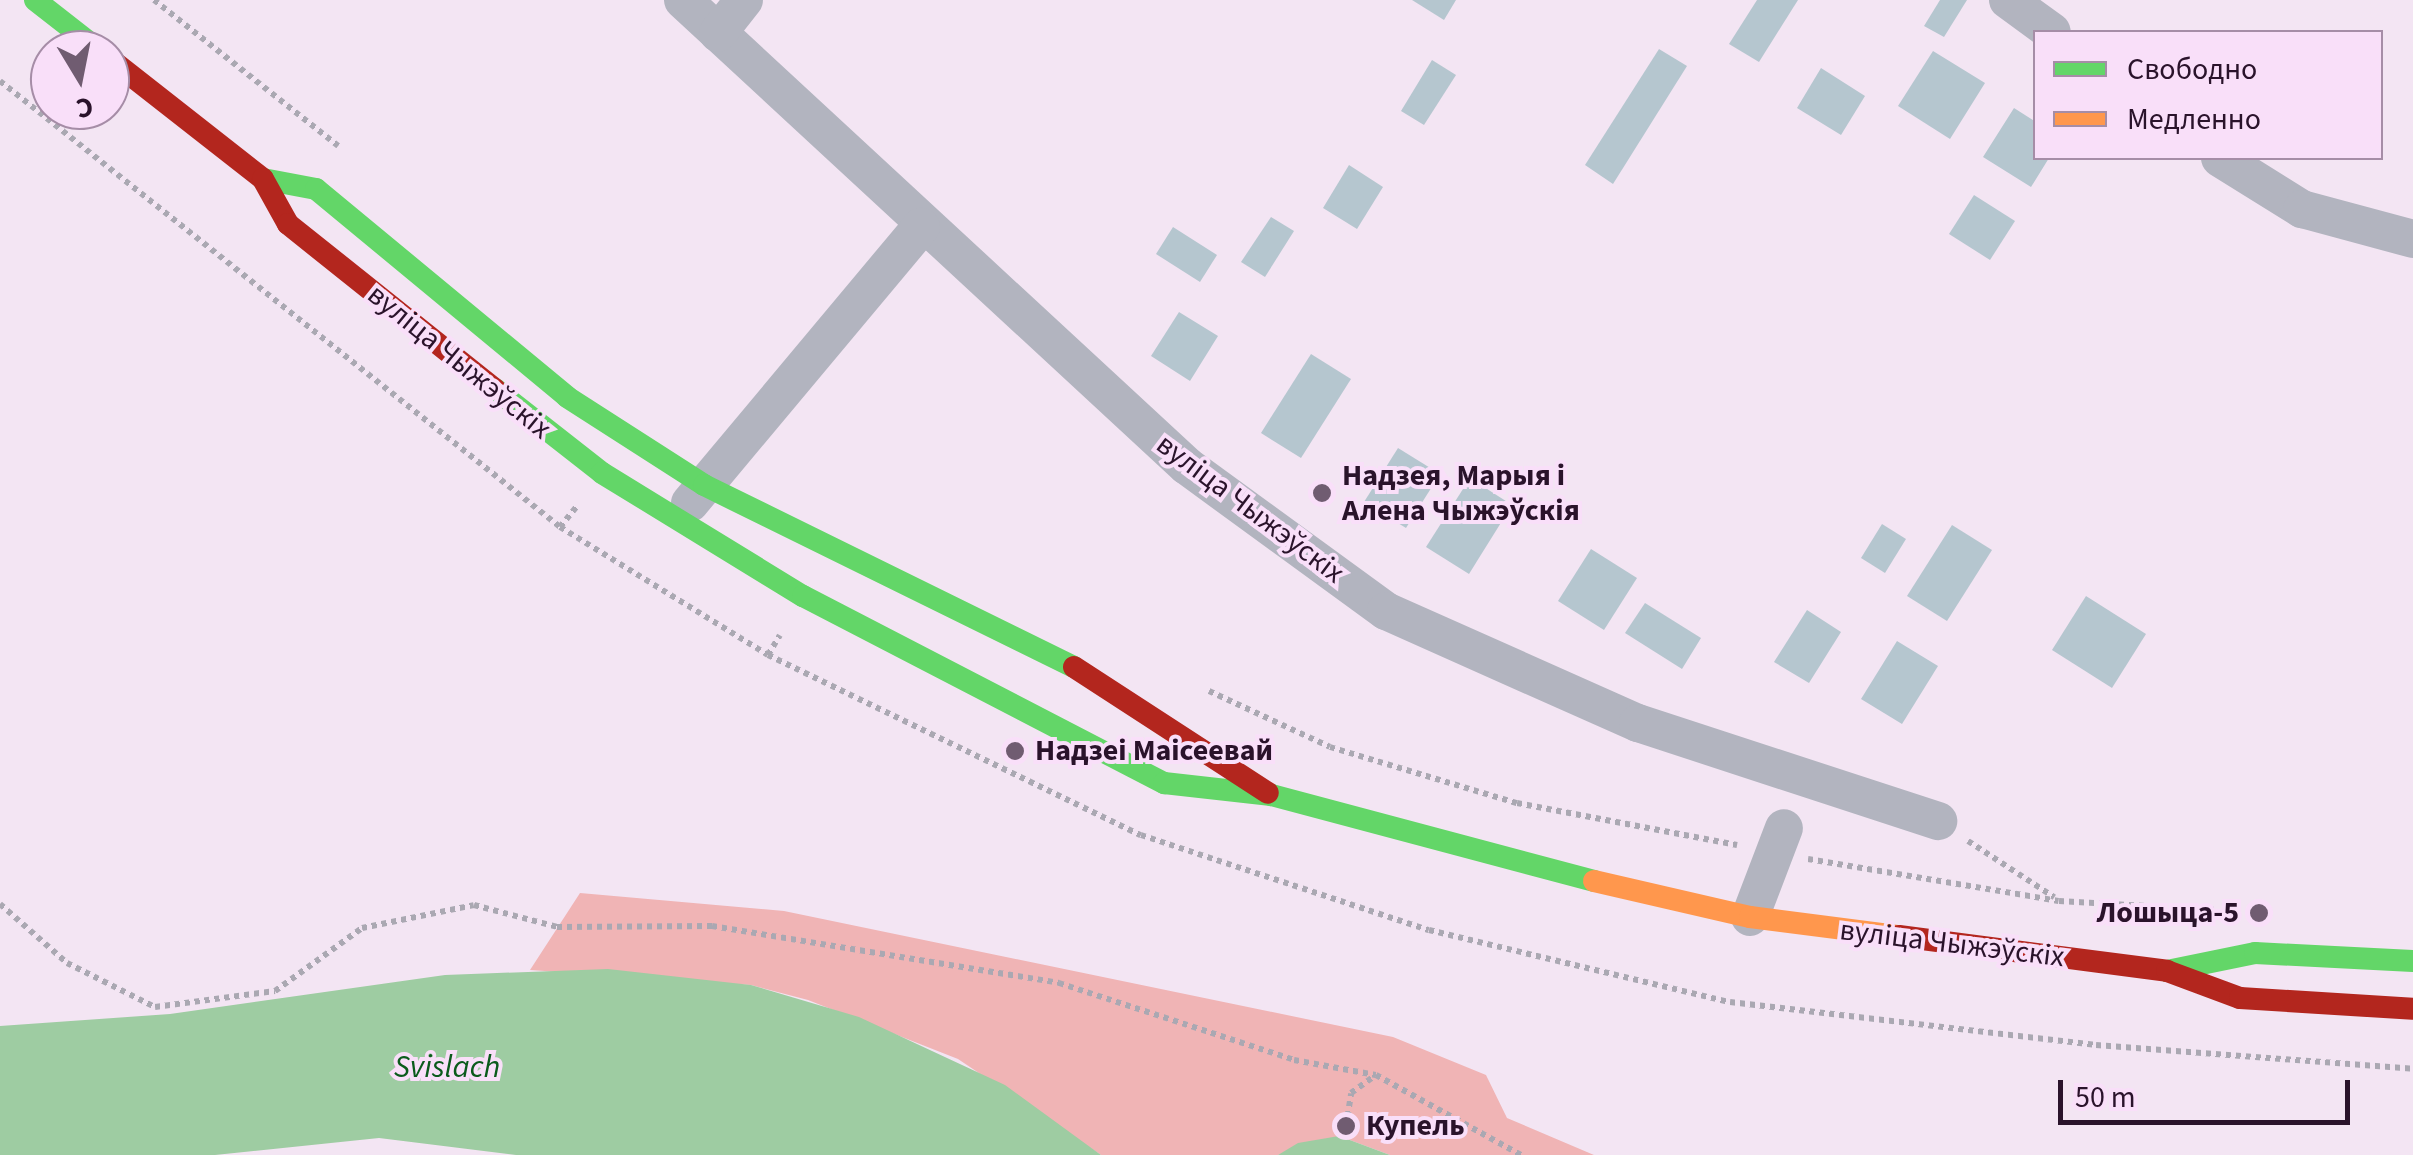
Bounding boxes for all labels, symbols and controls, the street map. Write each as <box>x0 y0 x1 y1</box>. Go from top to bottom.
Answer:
north arrow <box>30 30 130 130</box>
legend <box>2033 30 2383 160</box>
text: Свободно <box>2127 48 2257 91</box>
text: С <box>73 86 96 129</box>
text: Медленно <box>2127 98 2261 141</box>
street label: вуліца Чыжэўскіх <box>360 277 558 447</box>
street label: вуліца Чыжэўскіх <box>1149 427 1351 591</box>
place label: Надзея, Марыя і Алена Чыжэўскія <box>1342 458 1580 528</box>
marker: Надзея, Марыя і Алена Чыжэўскія <box>1311 482 1333 504</box>
place label: Надзеі Маісеевай <box>1035 733 1273 769</box>
marker: Надзеі Маісеевай <box>1004 740 1026 762</box>
place label: Лошыца-5 <box>2097 895 2239 931</box>
marker: Лошыца-5 <box>2248 902 2270 924</box>
street label: вуліца Чыжэўскіх <box>1838 912 2066 976</box>
water label: Svislach <box>394 1048 500 1086</box>
scale bar <box>2063 1060 2356 1122</box>
text: 50 m <box>2075 1076 2136 1119</box>
place label: Купель <box>1366 1108 1465 1144</box>
marker: Купель <box>1335 1115 1357 1137</box>

